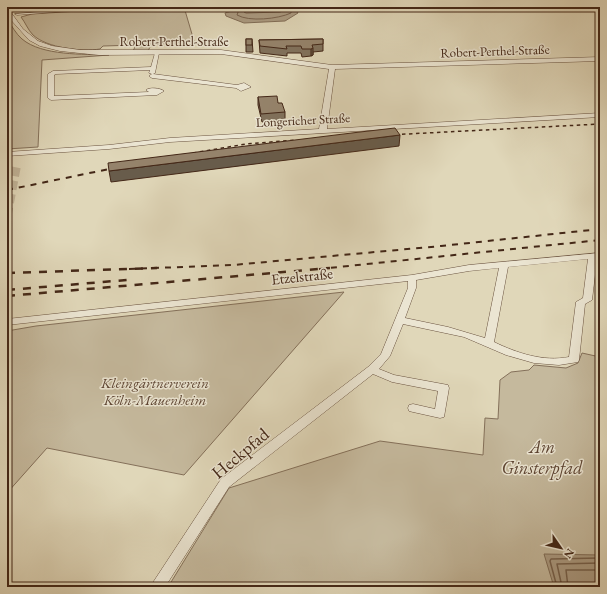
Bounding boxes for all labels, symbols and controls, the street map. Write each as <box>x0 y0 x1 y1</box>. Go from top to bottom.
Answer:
street label: Robert-Perthel-Straße <box>119 33 229 50</box>
street label: Robert-Perthel-Straße <box>440 41 550 61</box>
street label: Longericher Straße <box>255 109 351 131</box>
street label: Etzelstraße <box>270 263 334 289</box>
park label: Kleingärtnerverein Köln-Mauenheim <box>100 373 209 409</box>
street label: Heckpfad <box>207 422 274 484</box>
park label: Am Ginsterpfad <box>501 435 583 480</box>
north arrow <box>541 528 581 568</box>
text: N <box>561 546 578 561</box>

